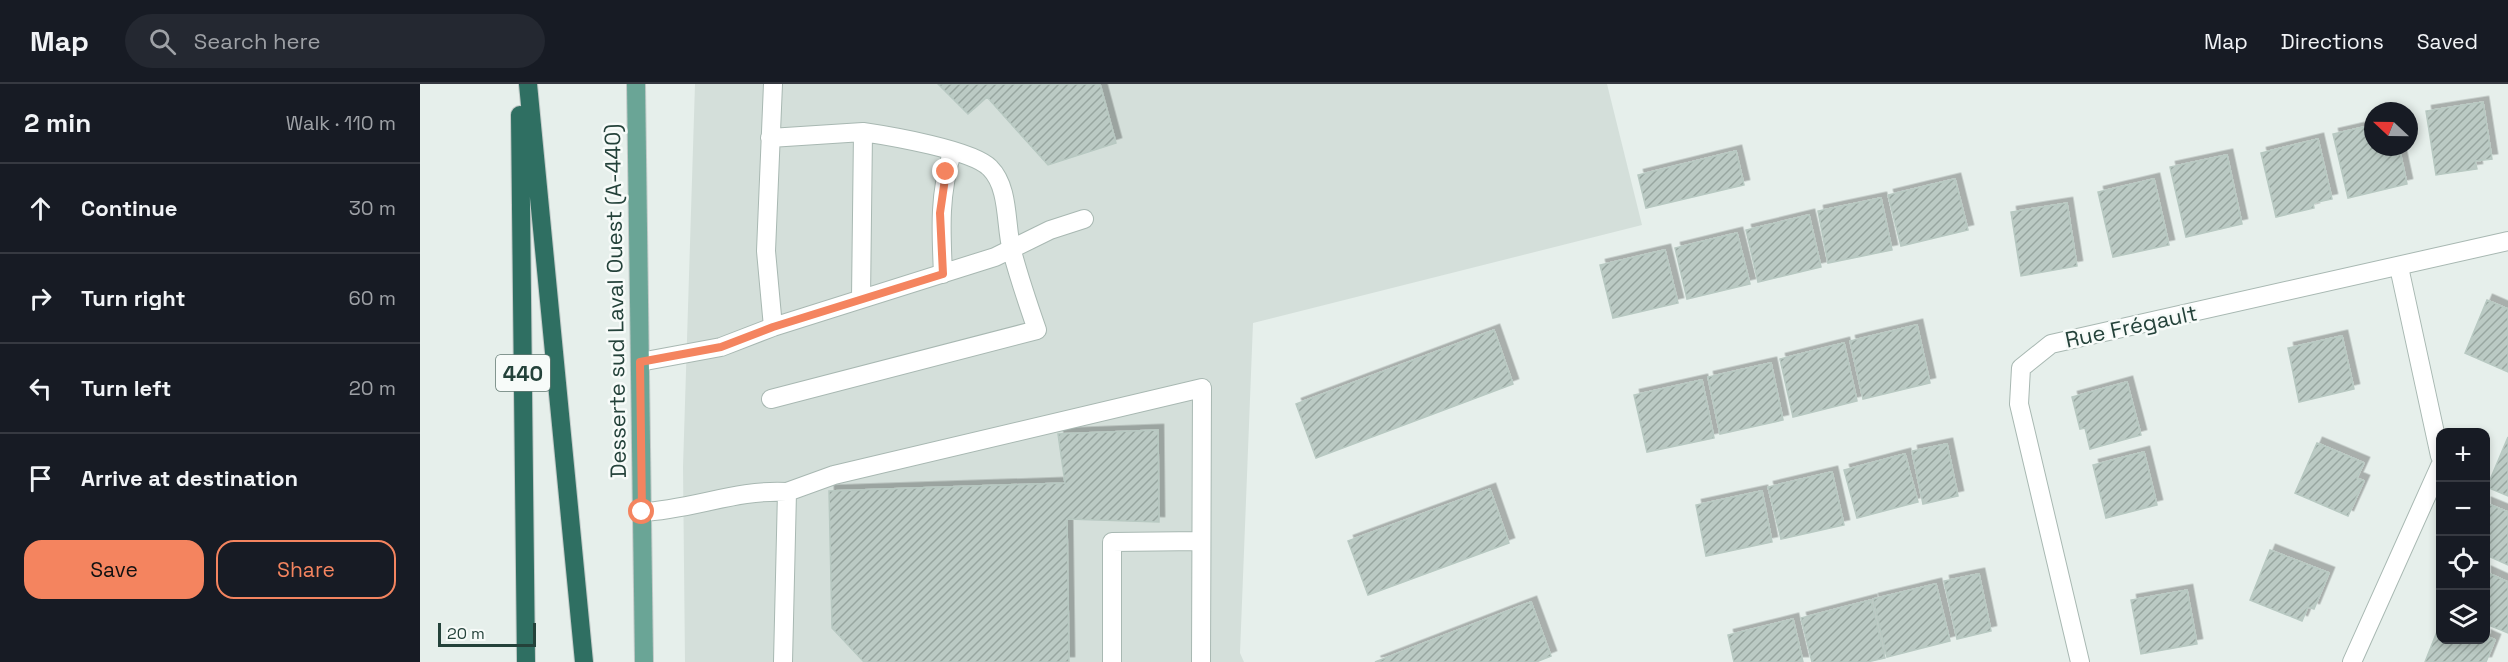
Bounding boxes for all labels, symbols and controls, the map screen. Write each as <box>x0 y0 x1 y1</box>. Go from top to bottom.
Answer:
search box <box>125 14 545 68</box>
text: Map <box>30 23 89 59</box>
icon: search <box>146 25 179 58</box>
text: Search here <box>194 27 321 55</box>
text: Map <box>2204 28 2248 55</box>
text: Directions <box>2281 28 2384 55</box>
text: Saved <box>2417 28 2478 55</box>
north arrow <box>2364 102 2418 156</box>
text: 2 min <box>24 106 91 140</box>
text: Walk · 110 m <box>286 110 396 136</box>
street label: Desserte sud Laval Ouest (A-440) <box>598 124 632 478</box>
route end <box>932 158 958 184</box>
icon: ahead <box>24 192 57 225</box>
text: Continue <box>81 194 177 222</box>
text: 30 m <box>349 195 396 221</box>
icon: right <box>24 282 57 315</box>
text: Turn right <box>81 284 186 312</box>
text: 60 m <box>349 285 396 311</box>
street label: Rue Frégault <box>2062 298 2200 354</box>
road number: 440 <box>496 355 550 391</box>
icon: left <box>24 372 57 405</box>
text: Turn left <box>81 374 171 402</box>
text: 20 m <box>349 375 396 401</box>
map controls <box>2436 428 2490 644</box>
button: + <box>2436 428 2490 482</box>
icon: arrive <box>24 462 57 495</box>
text: Arrive at destination <box>81 464 298 492</box>
button: − <box>2436 482 2490 536</box>
route start <box>628 498 654 524</box>
button: locate <box>2436 536 2490 590</box>
button: Save <box>24 540 204 599</box>
button: Share <box>216 540 396 599</box>
button: layers <box>2436 590 2490 644</box>
scale bar <box>438 620 536 648</box>
text: 20 m <box>447 623 485 644</box>

